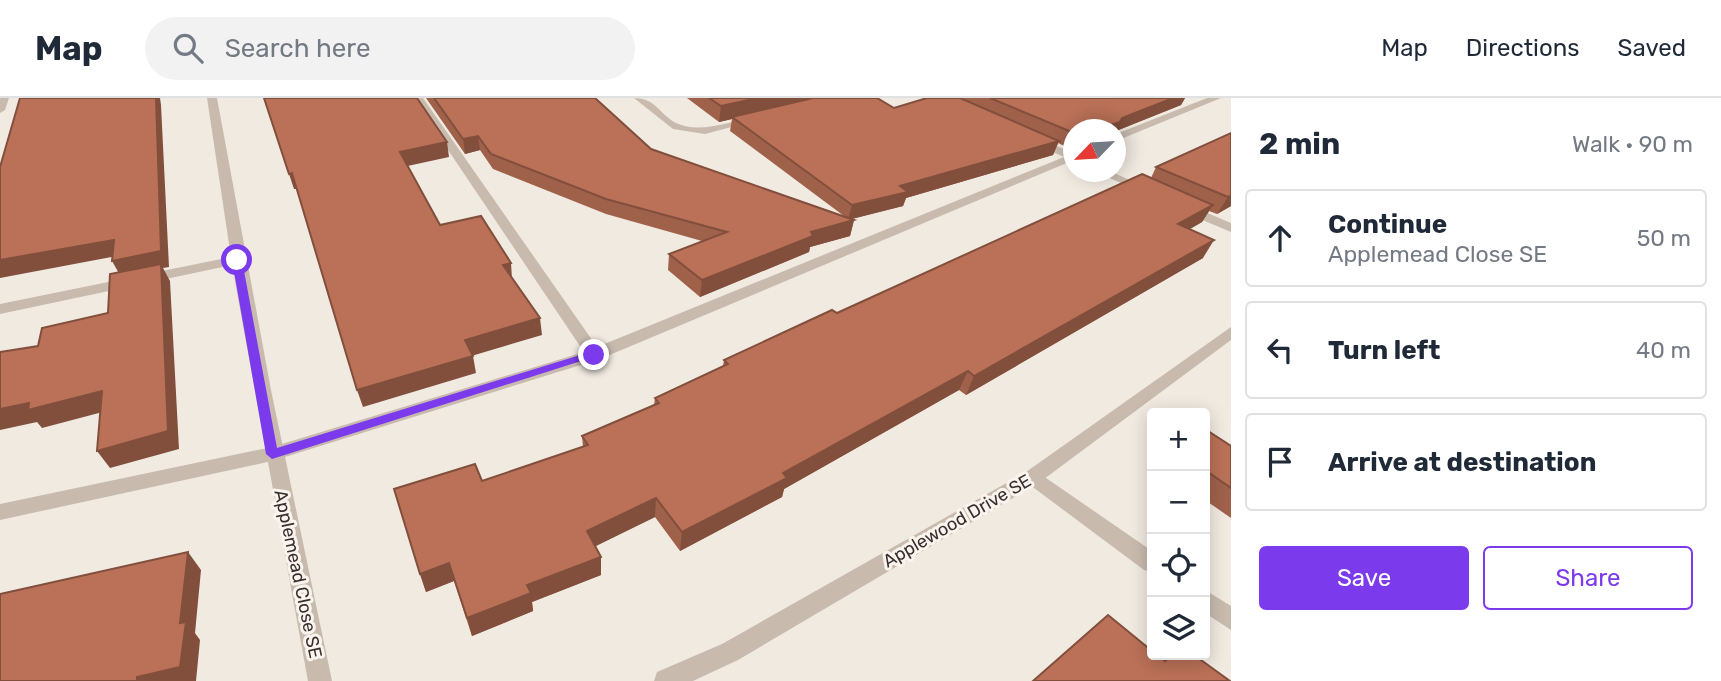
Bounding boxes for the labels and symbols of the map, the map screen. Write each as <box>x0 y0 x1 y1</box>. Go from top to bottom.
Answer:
north arrow <box>1063 119 1126 182</box>
route start <box>221 244 252 275</box>
route end <box>578 339 609 370</box>
street label: Applewood Drive SE <box>879 470 1035 572</box>
street label: Applemead Close SE <box>269 488 327 660</box>

